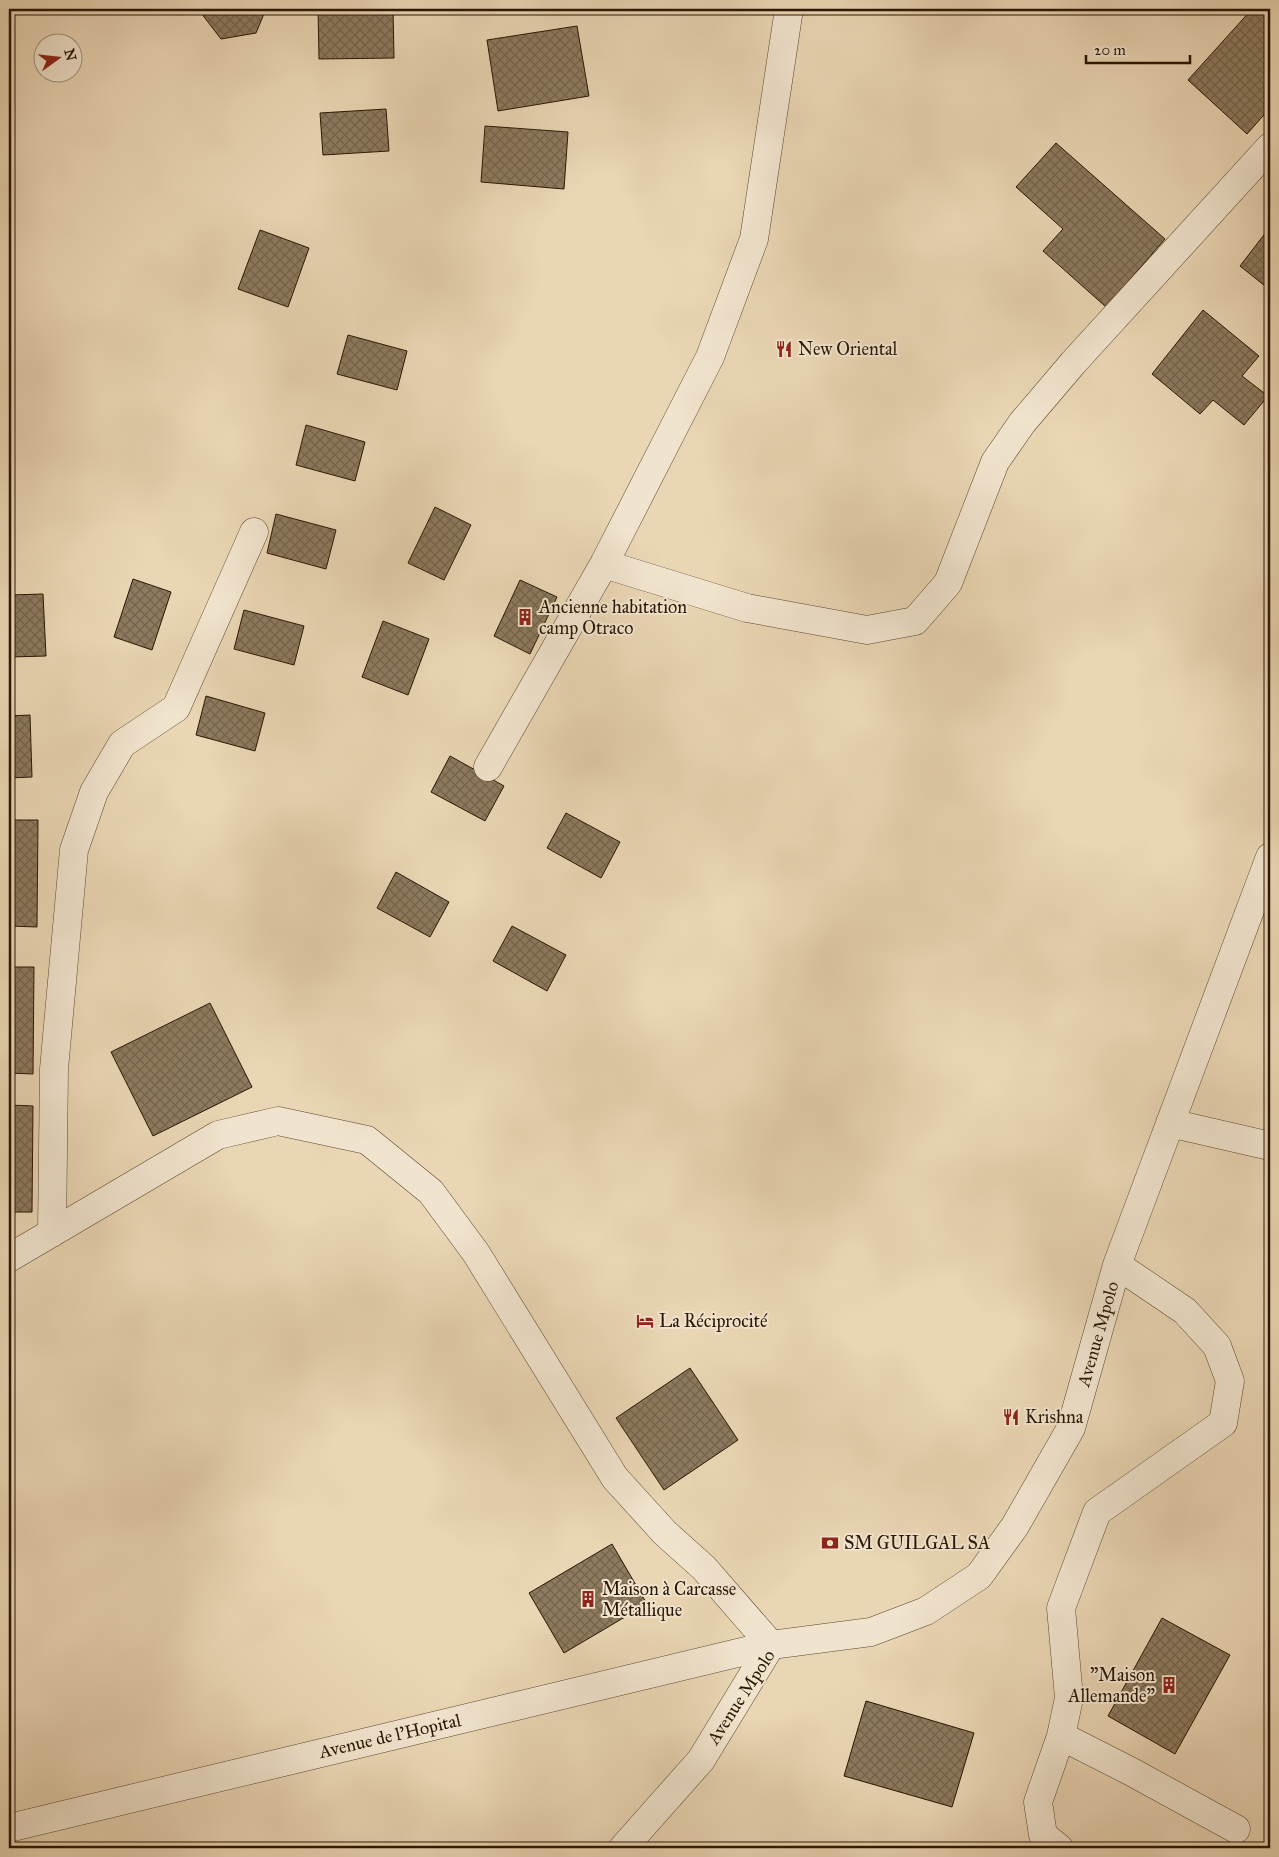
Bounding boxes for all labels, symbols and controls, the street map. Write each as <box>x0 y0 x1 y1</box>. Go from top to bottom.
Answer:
north arrow <box>32 32 82 82</box>
scale bar <box>1086 32 1190 64</box>
text: 20 m <box>1094 41 1126 59</box>
text: N <box>60 47 80 63</box>
place label: New Oriental <box>798 338 898 360</box>
restaurant icon: New Oriental <box>774 339 794 359</box>
place label: Ancienne habitation camp Otraco <box>538 596 687 639</box>
building icon: Ancienne habitation camp Otraco <box>515 607 535 627</box>
street label: Avenue Mpolo <box>1072 1279 1124 1390</box>
place label: La Réciprocité <box>659 1310 768 1332</box>
hotel icon: La Réciprocité <box>635 1311 655 1331</box>
place label: Krishna <box>1025 1406 1084 1428</box>
restaurant icon: Krishna <box>1001 1407 1021 1427</box>
place label: SM GUILGAL SA <box>844 1532 990 1554</box>
bank icon: SM GUILGAL SA <box>820 1533 840 1553</box>
place label: Maison à Carcasse Métallique <box>602 1578 736 1622</box>
building icon: Maison à Carcasse Métallique <box>578 1589 598 1609</box>
street label: Avenue Mpolo <box>702 1645 780 1749</box>
place label: "Maison Allemande" <box>1067 1664 1155 1707</box>
building icon: "Maison Allemande" <box>1159 1675 1179 1695</box>
street label: Avenue de l'Hopital <box>316 1709 463 1763</box>

